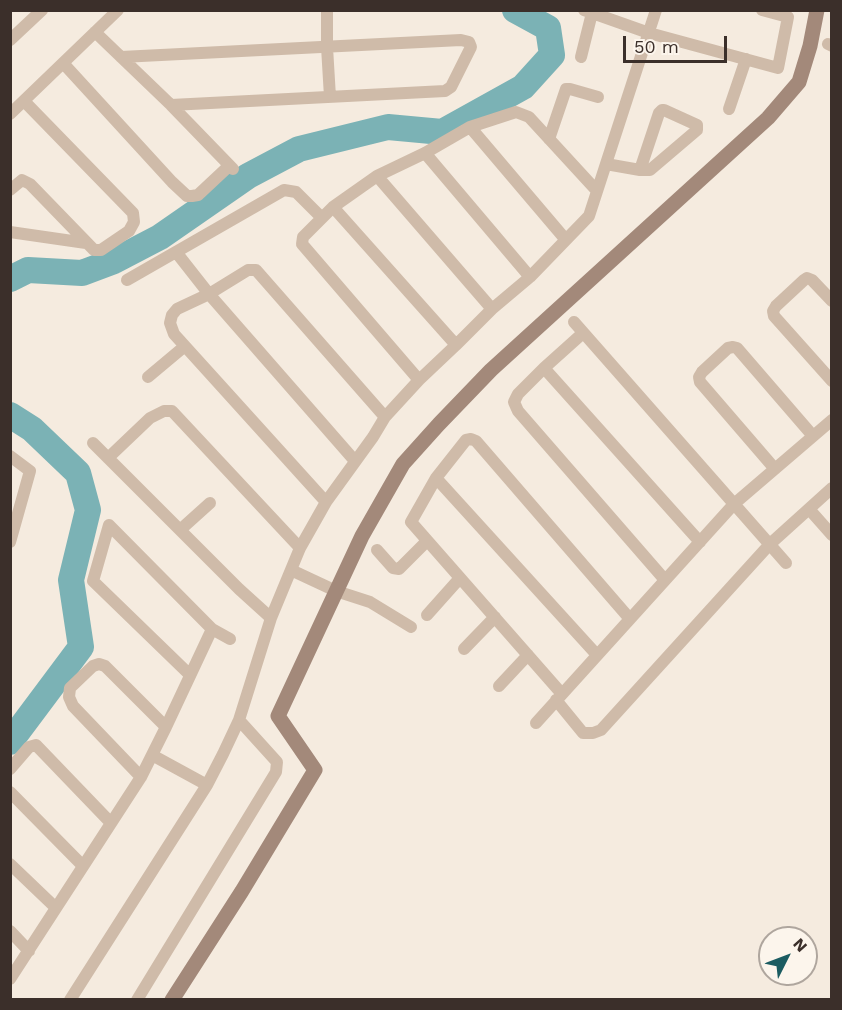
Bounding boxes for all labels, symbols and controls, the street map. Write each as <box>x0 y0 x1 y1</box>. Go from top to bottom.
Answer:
scale bar <box>626 24 730 62</box>
text: 50 m <box>634 36 679 57</box>
north arrow <box>758 926 818 986</box>
text: N <box>789 934 811 956</box>

